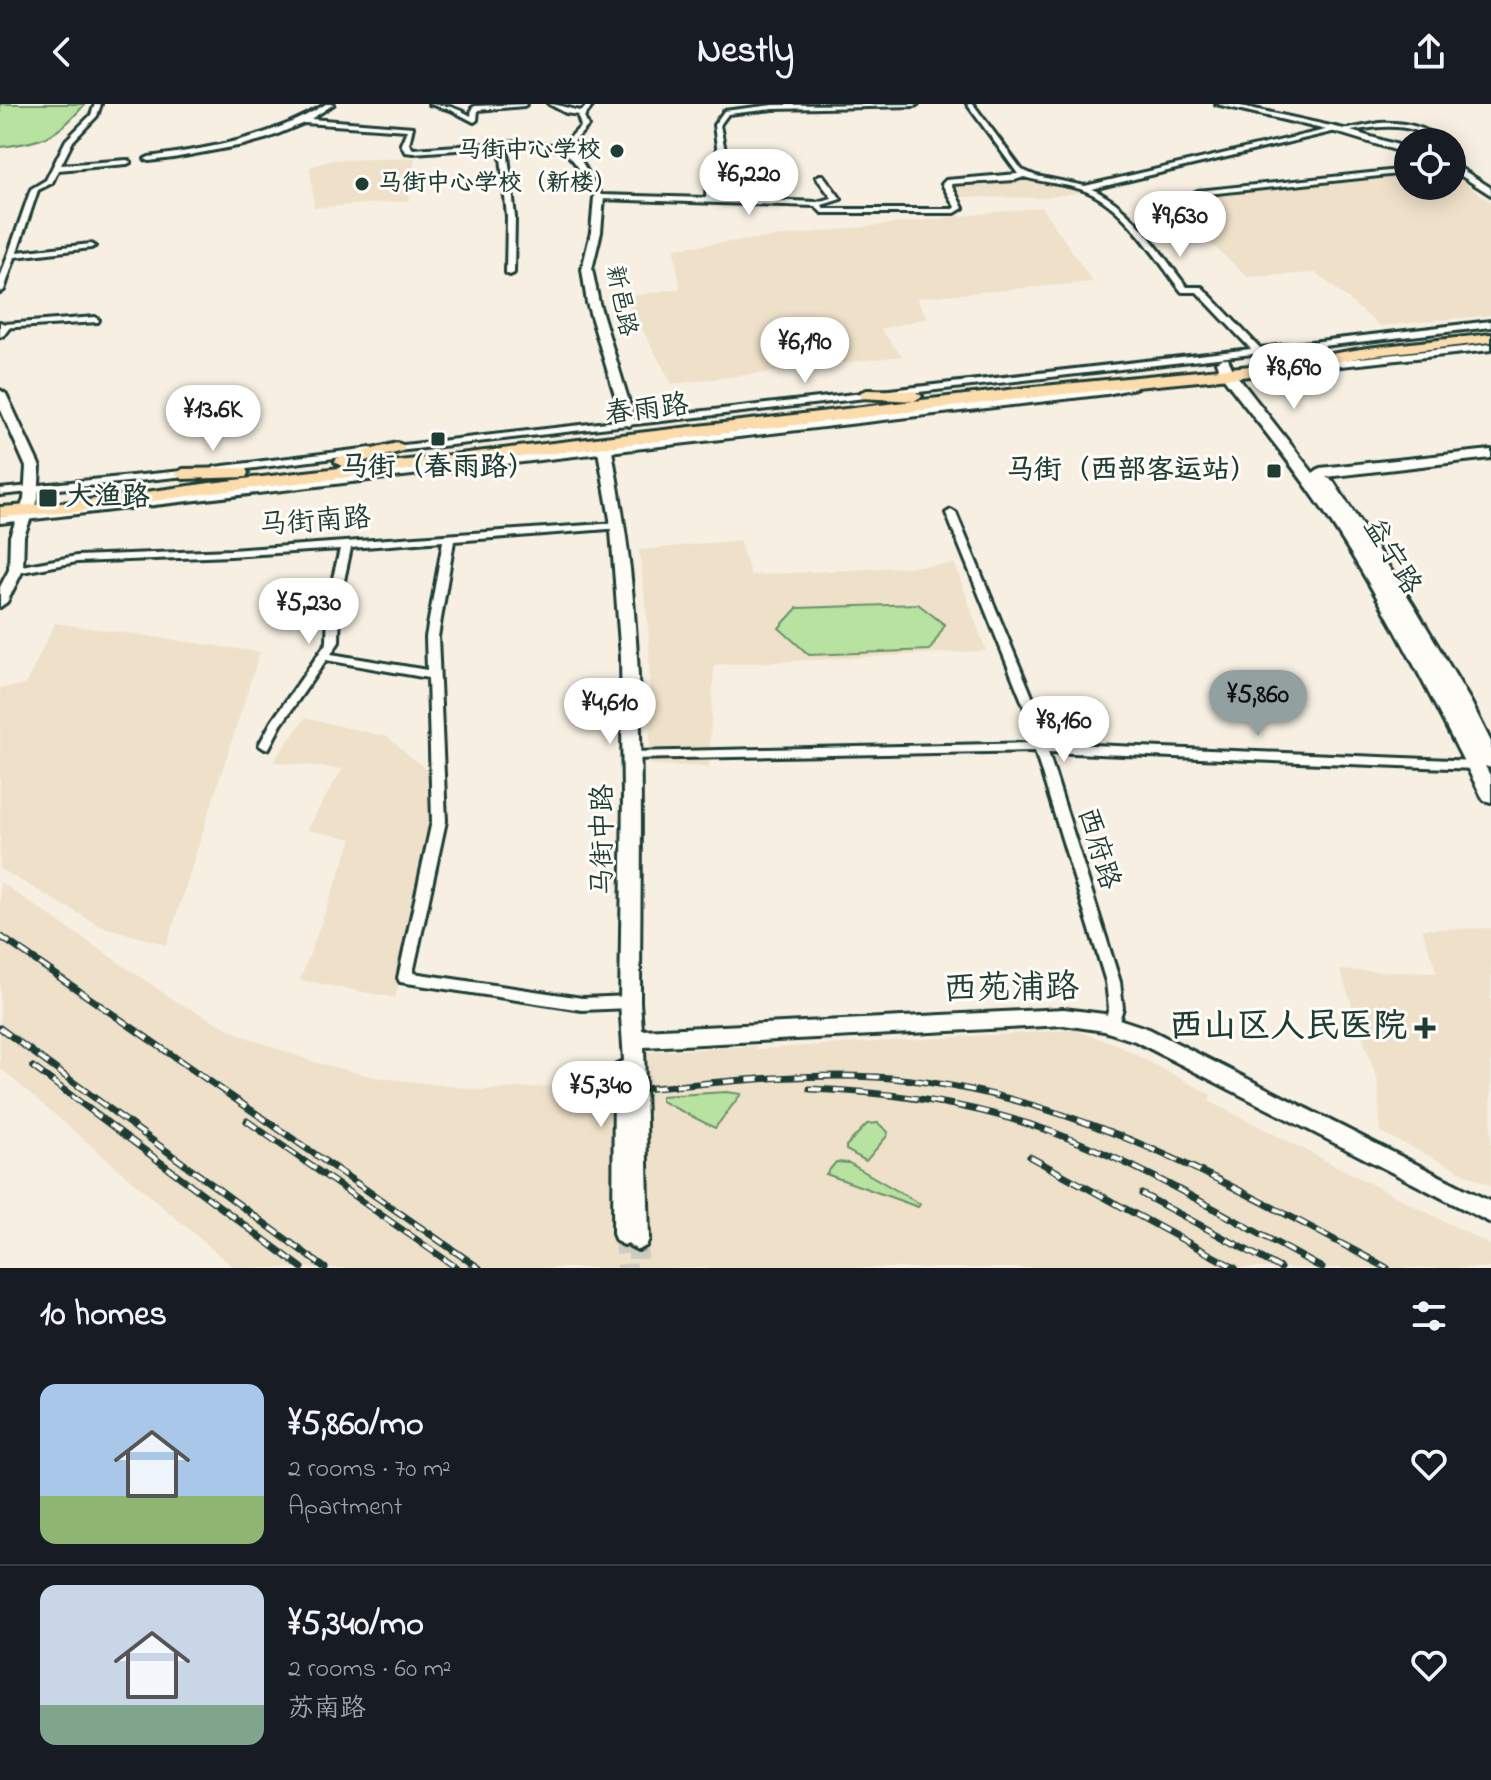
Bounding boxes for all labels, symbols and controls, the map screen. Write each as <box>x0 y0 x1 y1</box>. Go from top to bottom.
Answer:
text: Nestly <box>697 26 794 79</box>
icon: back <box>40 30 84 74</box>
icon: share <box>1407 30 1451 74</box>
map controls <box>1394 128 1466 200</box>
button: locate <box>1394 128 1466 200</box>
place label: 马街中心学校 <box>457 134 601 169</box>
marker: 马街中心学校 <box>608 142 626 160</box>
pin: ¥6,220 <box>684 149 814 217</box>
text: ¥6,220 <box>717 156 781 194</box>
place label: 马街中心学校（新楼） <box>378 167 618 202</box>
marker: 马街中心学校（新楼） <box>353 175 371 193</box>
pin: ¥9,630 <box>1115 191 1245 259</box>
text: ¥9,630 <box>1152 198 1208 236</box>
street label: 新邑路 <box>595 262 645 340</box>
pin: ¥6,190 <box>740 317 870 385</box>
text: ¥6,190 <box>778 324 832 362</box>
pin: ¥8,690 <box>1229 343 1359 411</box>
text: ¥8,690 <box>1267 350 1321 388</box>
pin: ¥13.6K <box>148 385 278 453</box>
street label: 春雨路 <box>603 386 691 436</box>
text: ¥13.6K <box>184 392 242 430</box>
marker: 马街（春雨路） <box>429 430 447 448</box>
place label: 马街（春雨路） <box>340 448 536 489</box>
place label: 马街（西部客运站） <box>1006 451 1258 492</box>
marker: 马街（西部客运站） <box>1265 462 1283 480</box>
place label: 大渔路 <box>66 478 150 519</box>
marker: 大渔路 <box>37 487 59 509</box>
street label: 马街南路 <box>258 499 372 547</box>
street label: 益宁路 <box>1352 510 1430 604</box>
pin: ¥5,230 <box>244 578 374 646</box>
text: ¥5,230 <box>277 585 341 623</box>
pin: ¥5,860 <box>1193 670 1323 738</box>
text: ¥5,860 <box>1227 677 1289 715</box>
pin: ¥4,610 <box>545 678 675 746</box>
text: ¥4,610 <box>582 685 638 723</box>
pin: ¥8,160 <box>999 696 1129 764</box>
text: ¥8,160 <box>1036 703 1092 741</box>
street label: 马街中路 <box>584 784 625 896</box>
street label: 西府路 <box>1065 803 1129 895</box>
street label: 西苑浦路 <box>943 964 1079 1016</box>
place label: 西山区人民医院 <box>1169 1003 1407 1053</box>
marker: 西山区人民医院 <box>1414 1017 1436 1039</box>
pin: ¥5,340 <box>536 1061 666 1129</box>
text: ¥5,340 <box>570 1068 632 1106</box>
text: 10 homes <box>40 1291 167 1341</box>
icon: filters <box>1407 1294 1451 1338</box>
text: ¥5,860/mo <box>288 1401 424 1451</box>
icon: home <box>104 1416 200 1512</box>
icon: heart <box>1407 1442 1451 1486</box>
text: 2 rooms · 70 m² <box>288 1451 451 1489</box>
text: Apartment <box>288 1489 402 1527</box>
text: ¥5,340/mo <box>288 1601 424 1651</box>
icon: home <box>104 1617 200 1713</box>
icon: heart <box>1407 1643 1451 1687</box>
text: 2 rooms · 60 m² <box>288 1651 452 1689</box>
text: 苏南路 <box>288 1691 366 1729</box>

